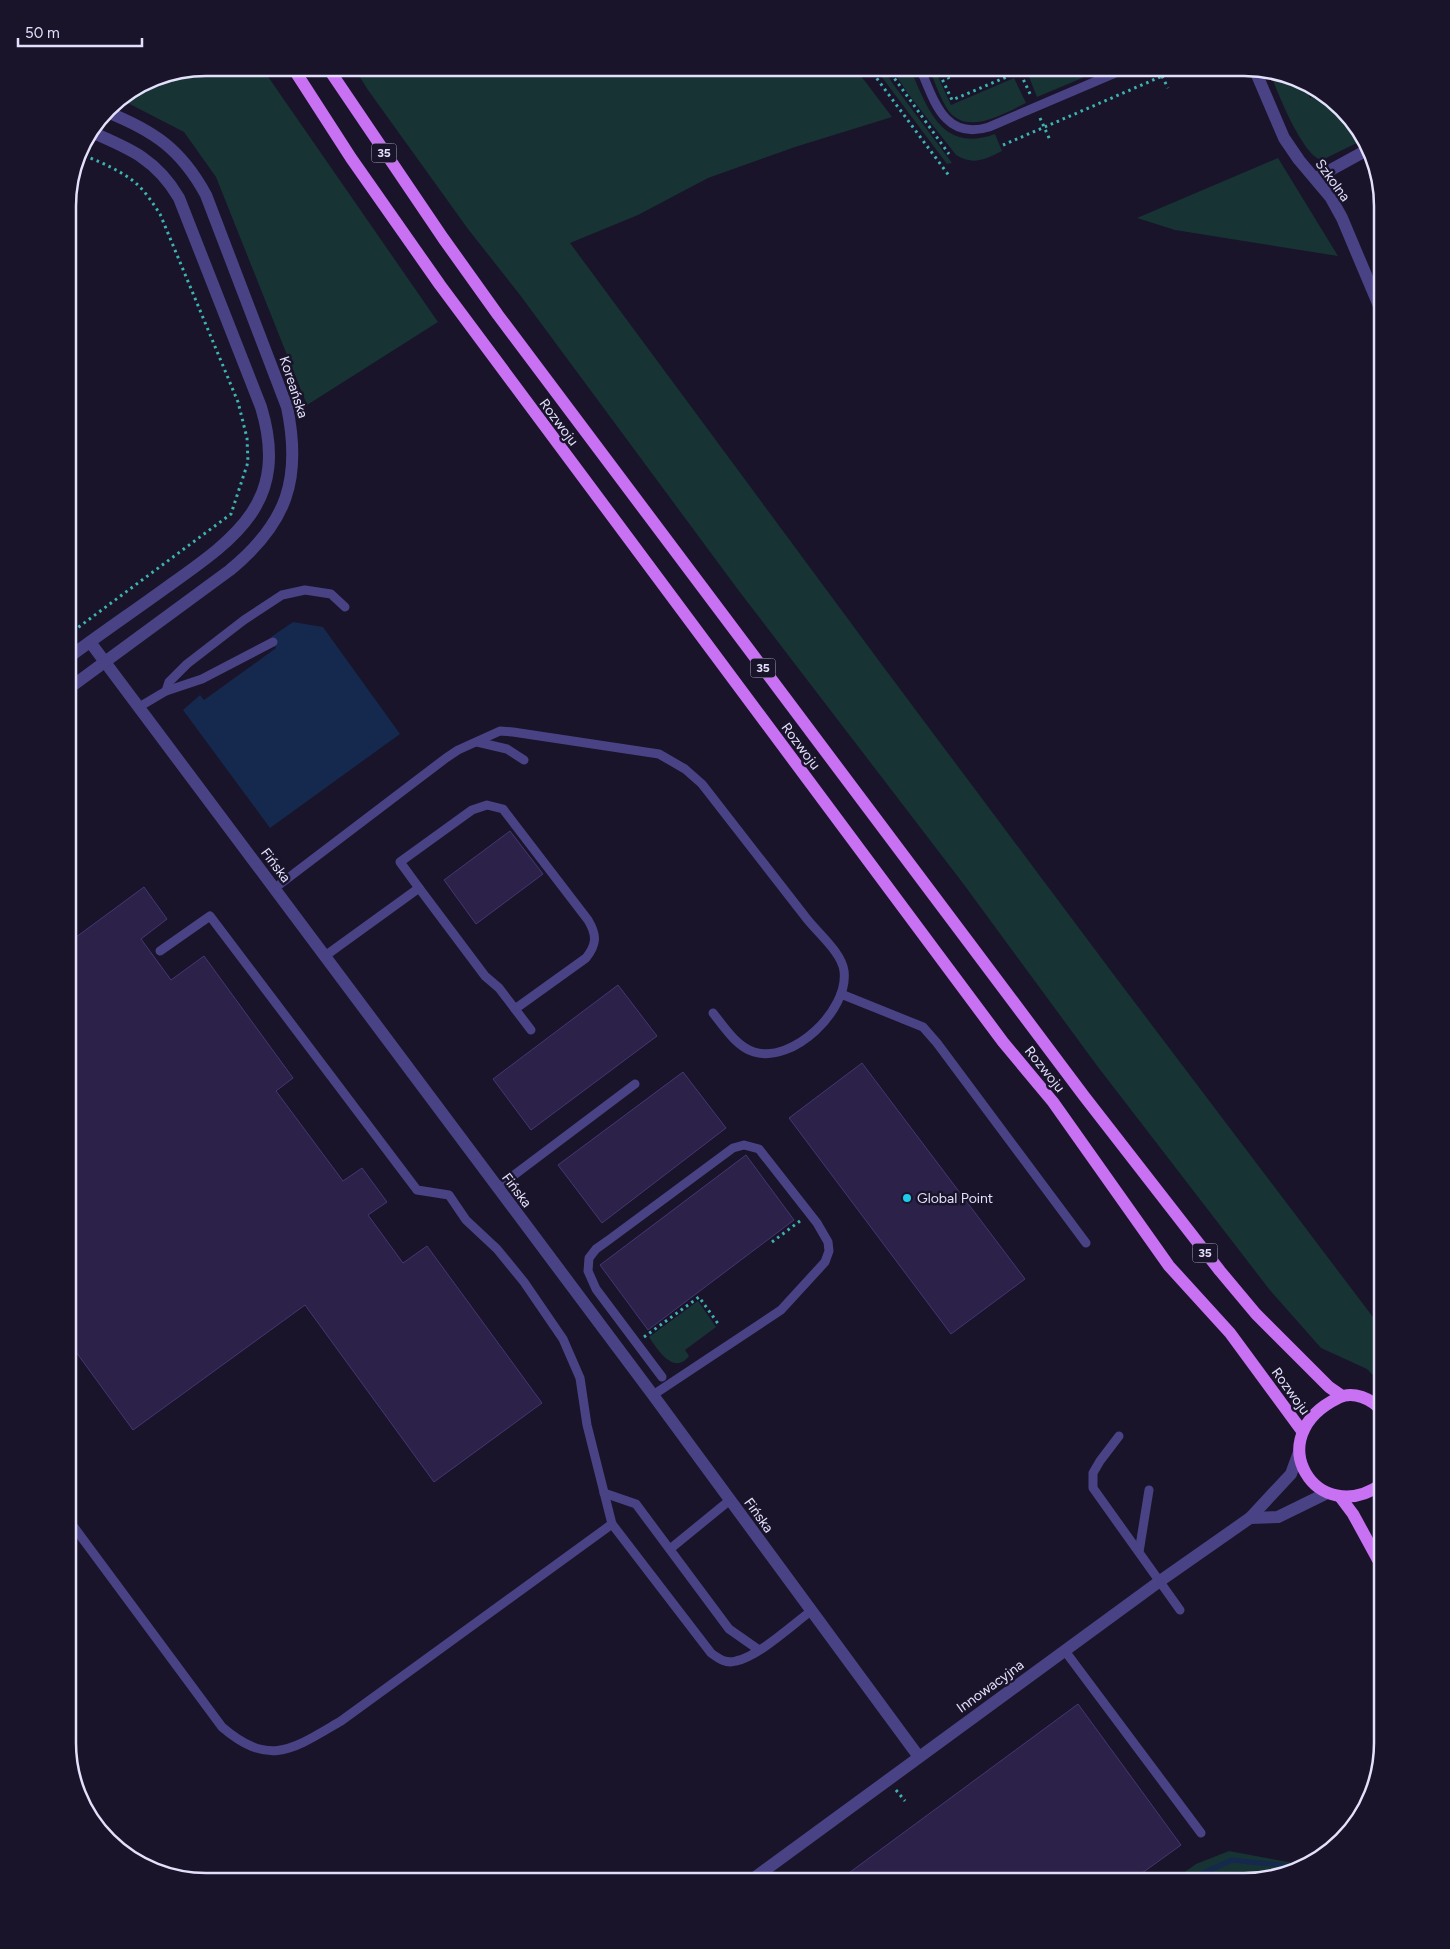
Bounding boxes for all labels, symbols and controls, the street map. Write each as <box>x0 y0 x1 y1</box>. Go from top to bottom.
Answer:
scale bar <box>18 15 141 47</box>
text: 50 m <box>25 24 60 42</box>
road number: 35 <box>372 144 396 162</box>
street label: Szkolna <box>1312 156 1354 205</box>
street label: Koreańska <box>276 354 312 420</box>
street label: Rozwoju <box>535 396 582 449</box>
road number: 35 <box>750 658 776 678</box>
street label: Rozwoju <box>777 720 824 773</box>
street label: Fińska <box>257 845 294 886</box>
street label: Rozwoju <box>1021 1043 1068 1096</box>
street label: Fińska <box>498 1170 535 1211</box>
place label: Global Point <box>917 1190 993 1207</box>
marker: Global Point <box>901 1192 913 1204</box>
road number: 35 <box>1192 1244 1218 1262</box>
street label: Rozwoju <box>1268 1364 1313 1418</box>
street label: Fińska <box>740 1495 777 1536</box>
street label: Innowacyjna <box>953 1656 1027 1716</box>

